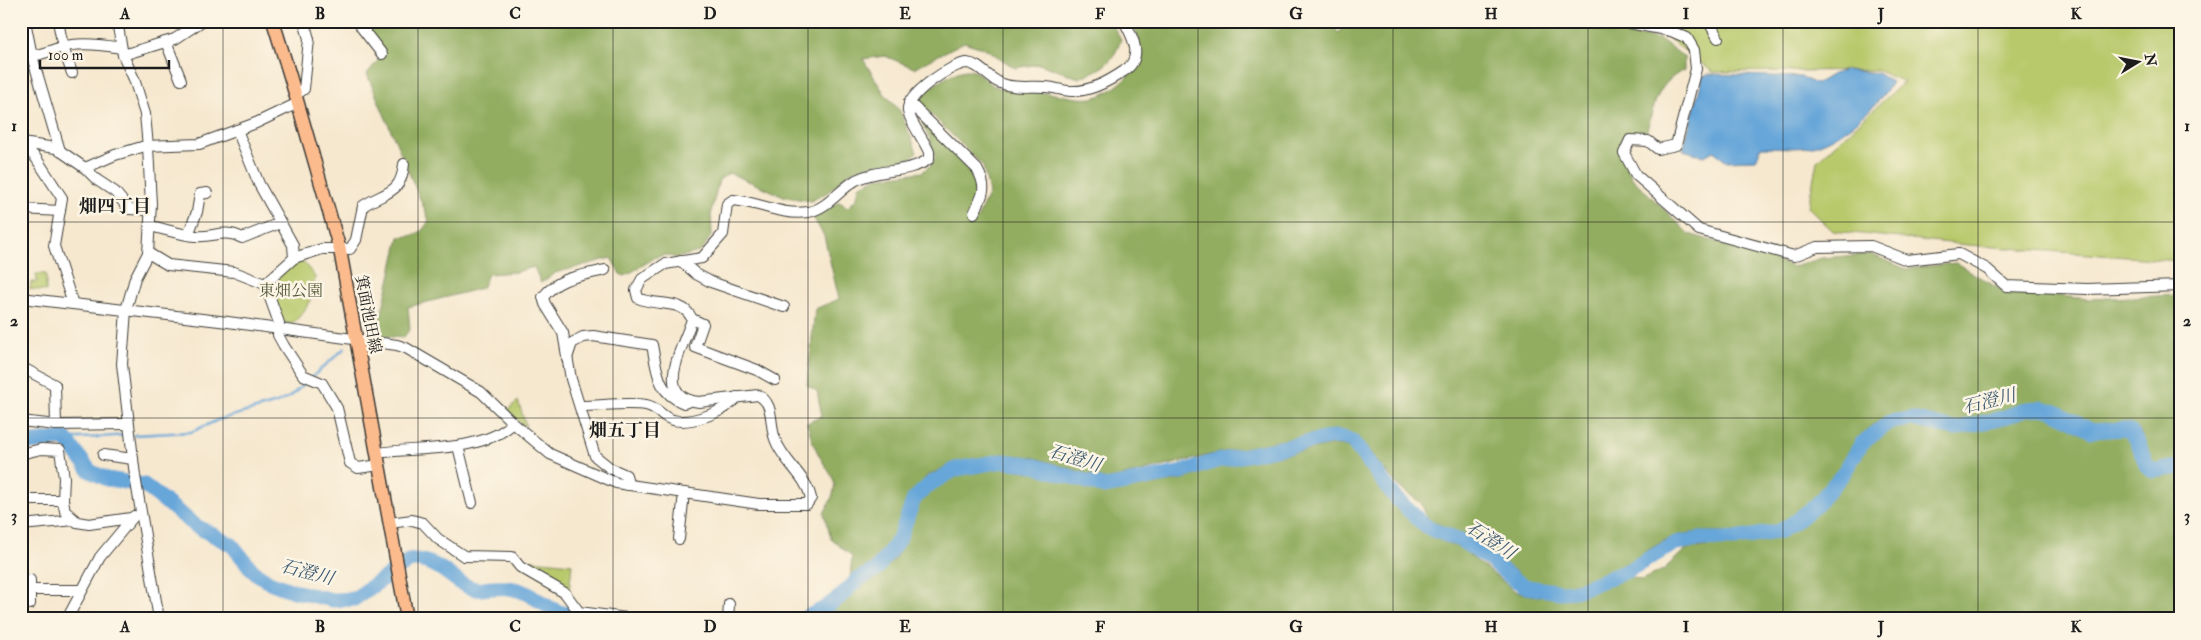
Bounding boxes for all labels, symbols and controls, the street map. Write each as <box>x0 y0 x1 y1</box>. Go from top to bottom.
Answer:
text: A <box>119 4 131 24</box>
text: B <box>315 4 325 24</box>
text: C <box>509 4 521 24</box>
text: D <box>703 4 717 24</box>
text: E <box>899 4 911 24</box>
text: F <box>1095 4 1105 24</box>
text: G <box>1289 4 1303 24</box>
text: H <box>1484 4 1498 24</box>
text: I <box>1683 4 1690 24</box>
text: J <box>1877 4 1885 25</box>
text: K <box>2070 4 2082 24</box>
scale bar <box>40 38 169 70</box>
north arrow <box>2114 38 2164 88</box>
text: 100 m <box>48 46 84 65</box>
text: N <box>2141 51 2160 68</box>
text: 1 <box>11 116 17 136</box>
text: 1 <box>2184 116 2190 136</box>
district label: 畑四丁目 <box>79 195 151 218</box>
street label: 箕面池田線 <box>351 273 385 355</box>
park label: 東畑公園 <box>259 281 323 301</box>
text: 2 <box>10 311 18 331</box>
text: 2 <box>2183 311 2191 331</box>
water label: 石澄川 <box>1960 383 2020 419</box>
district label: 畑五丁目 <box>589 419 661 442</box>
water label: 石澄川 <box>1046 440 1106 478</box>
text: 3 <box>11 506 17 526</box>
text: 3 <box>2184 506 2190 526</box>
water label: 石澄川 <box>1462 516 1521 566</box>
water label: 石澄川 <box>278 554 338 591</box>
text: A <box>119 617 131 637</box>
text: B <box>315 617 325 637</box>
text: C <box>509 617 521 637</box>
text: D <box>703 617 717 637</box>
text: E <box>899 617 911 637</box>
text: F <box>1095 617 1105 637</box>
text: G <box>1289 617 1303 637</box>
text: H <box>1484 617 1498 637</box>
text: I <box>1683 617 1690 637</box>
text: J <box>1877 617 1885 638</box>
text: K <box>2070 617 2082 637</box>

